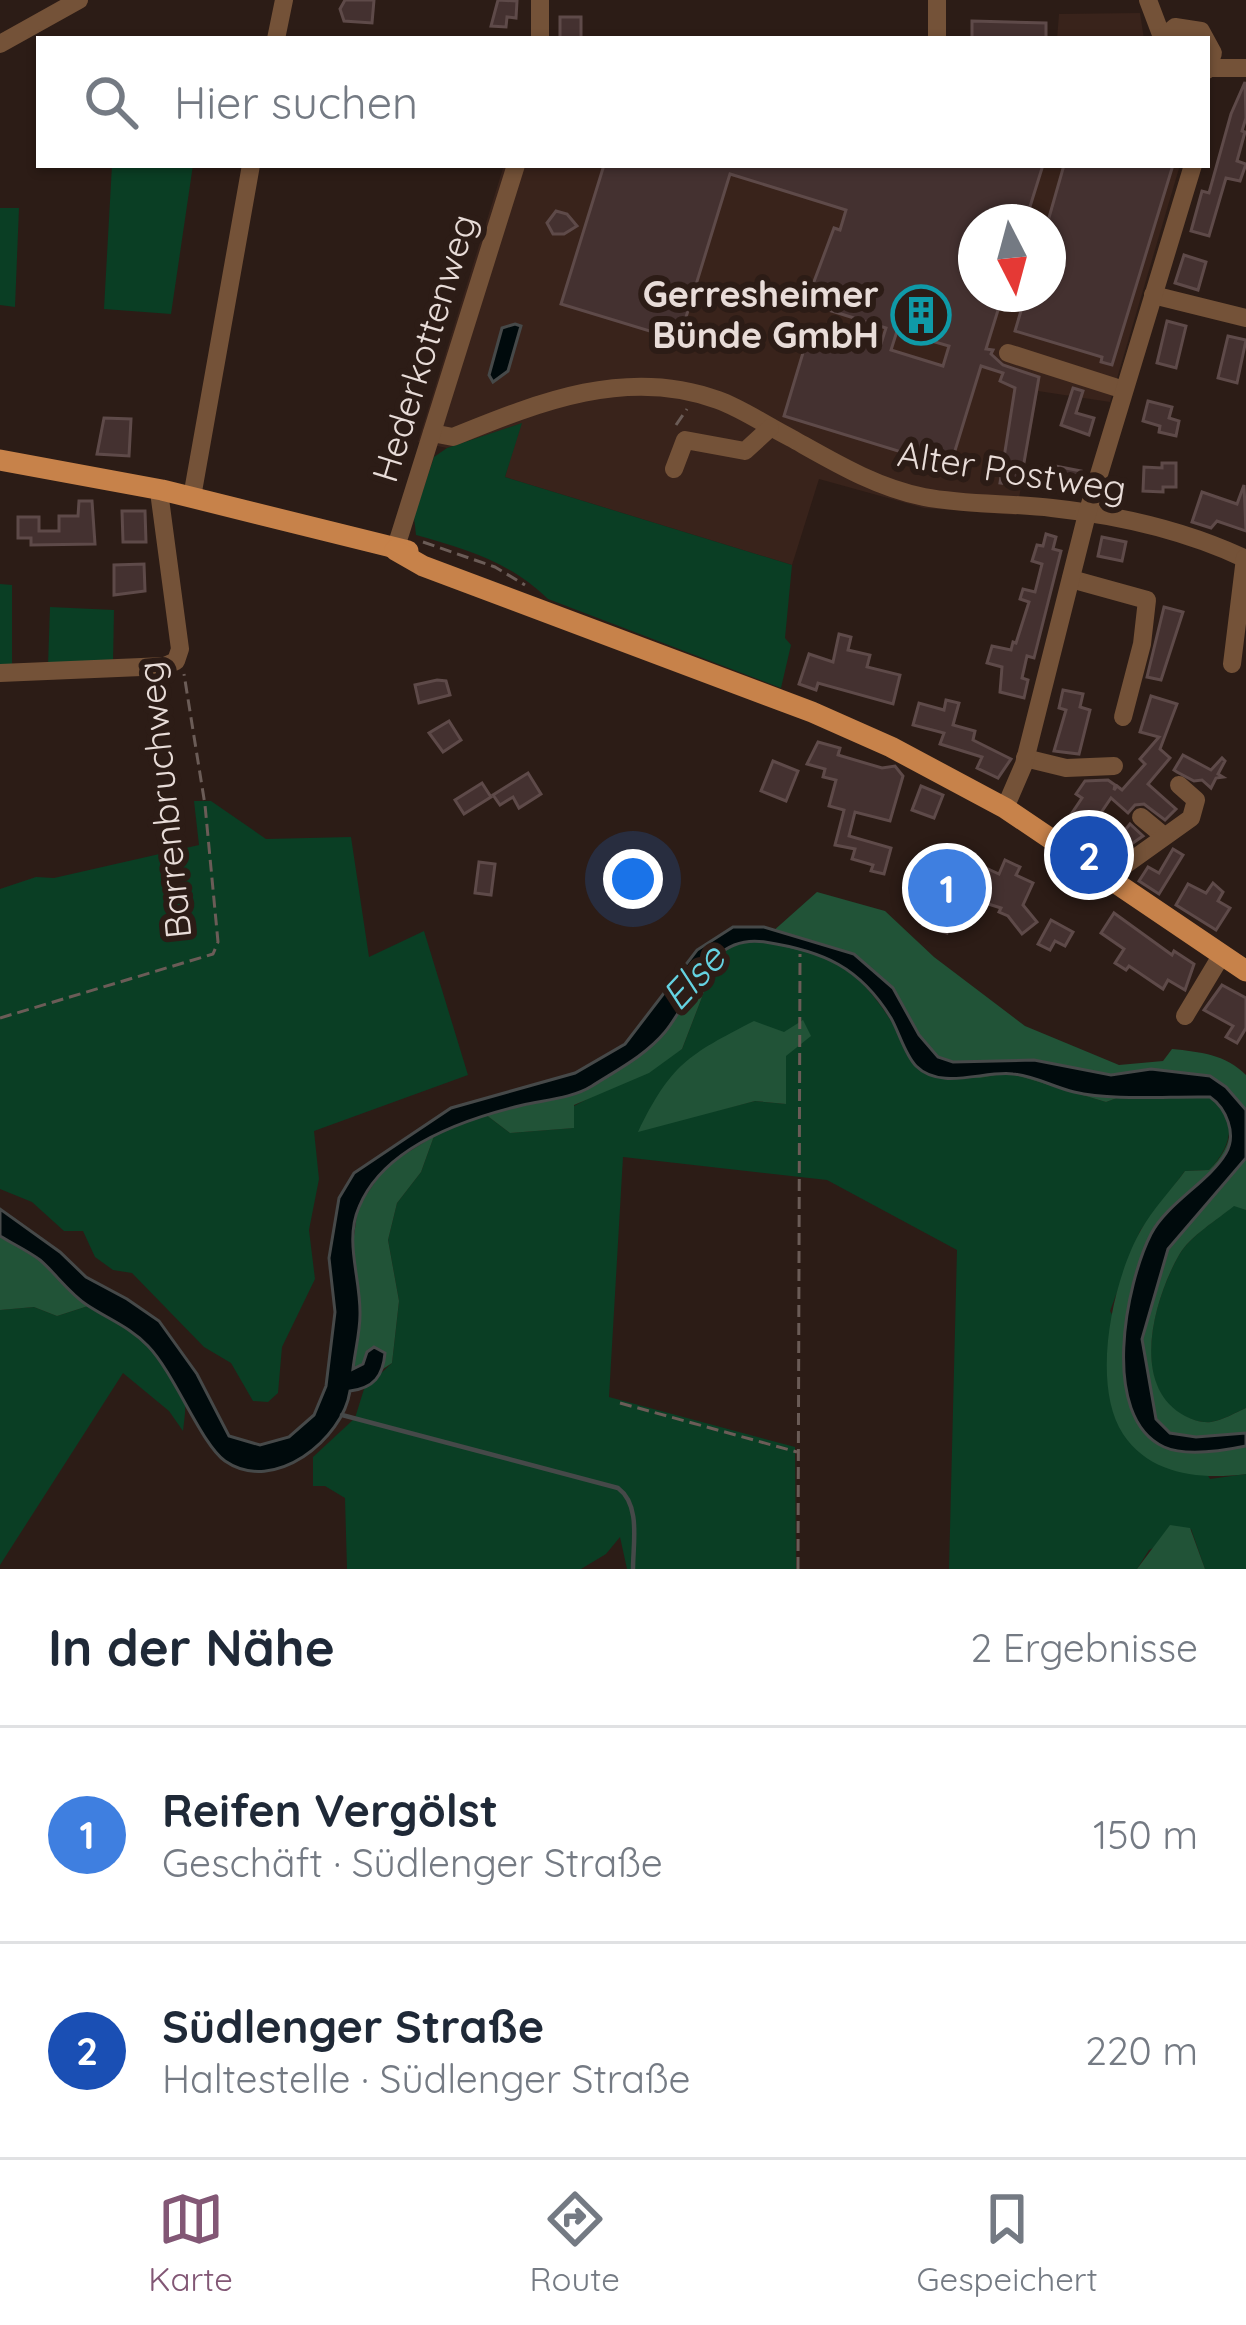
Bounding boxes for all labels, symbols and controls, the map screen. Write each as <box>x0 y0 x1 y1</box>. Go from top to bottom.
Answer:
search box <box>36 36 1210 168</box>
icon: search <box>78 69 144 135</box>
text: Hier suchen <box>174 74 418 130</box>
north arrow <box>958 204 1066 312</box>
street label: Hederkottenweg <box>361 209 486 487</box>
place label: Gerresheimer Bünde GmbH <box>643 271 879 357</box>
building icon: Gerresheimer Bünde GmbH <box>890 284 952 346</box>
street label: Alter Postweg <box>895 430 1129 511</box>
street label: Barrenbruchweg <box>127 659 200 941</box>
pin: 2 <box>1050 810 1128 900</box>
pin: 1 <box>908 843 986 933</box>
your location <box>603 849 663 909</box>
water label: Else <box>650 932 736 1019</box>
text: In der Nähe <box>48 1615 335 1679</box>
text: 2 Ergebnisse <box>970 1623 1198 1672</box>
text: Reifen Vergölst <box>162 1782 498 1838</box>
text: 1 <box>79 1810 95 1859</box>
text: 150 m <box>1093 1810 1198 1859</box>
text: Geschäft · Südlenger Straße <box>162 1838 663 1887</box>
text: Südlenger Straße <box>162 1998 544 2054</box>
text: 2 <box>76 2026 98 2075</box>
text: 220 m <box>1085 2026 1198 2075</box>
text: Haltestelle · Südlenger Straße <box>162 2054 691 2103</box>
tab: Karte <box>148 2186 233 2299</box>
tab: Route <box>530 2186 620 2299</box>
tab: Gespeichert <box>917 2186 1098 2299</box>

